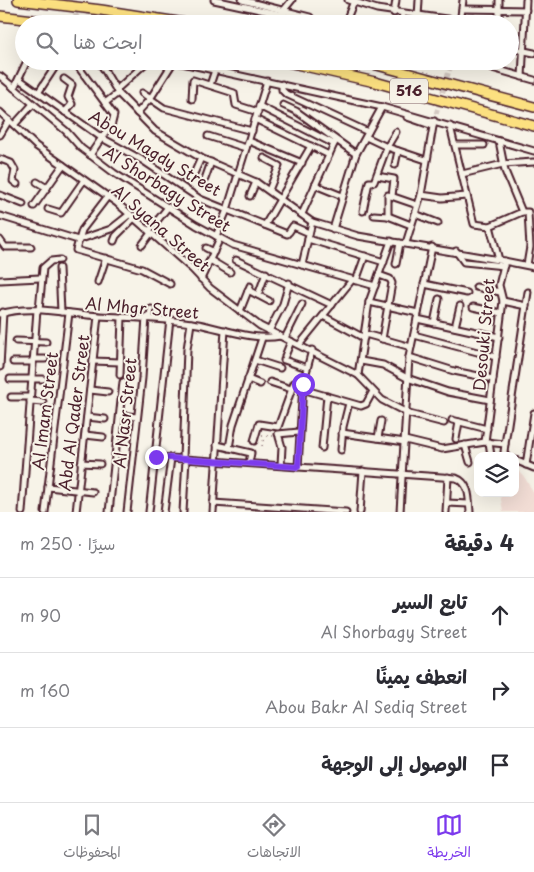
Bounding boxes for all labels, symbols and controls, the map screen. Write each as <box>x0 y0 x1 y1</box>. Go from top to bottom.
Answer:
search box <box>15 15 519 70</box>
text: ابحث هنا <box>73 27 143 55</box>
icon: search <box>33 29 61 57</box>
road number: 516 <box>390 78 428 104</box>
street label: Abou Magdy Street <box>85 103 227 201</box>
street label: Al Shorbagy Street <box>99 139 236 237</box>
street label: Al Syana Street <box>107 178 216 277</box>
street label: Desouki Street <box>466 277 500 392</box>
street label: Al Mhgr Street <box>84 290 200 324</box>
street label: Abd Al Qader Street <box>52 333 95 492</box>
street label: Al Imam Street <box>25 350 63 471</box>
street label: Al Nasr Street <box>106 356 142 469</box>
route start <box>292 373 315 396</box>
route end <box>145 446 168 469</box>
map controls <box>474 452 519 497</box>
button: layers <box>474 452 519 497</box>
text: 4 دقيقة <box>445 526 514 558</box>
text: سيرًا · 250 m <box>20 531 115 555</box>
text: تابع السير <box>393 587 467 615</box>
icon: ahead <box>486 601 514 629</box>
text: 90 m <box>20 603 61 627</box>
text: Al Shorbagy Street <box>321 619 467 643</box>
text: انعطف يمينًا <box>376 662 467 690</box>
icon: right <box>486 676 514 704</box>
text: 160 m <box>20 678 70 702</box>
text: Abou Bakr Al Sediq Street <box>265 694 467 718</box>
text: الوصول إلى الوجهة <box>321 749 467 777</box>
icon: arrive <box>486 751 514 779</box>
tab: المحفوظات <box>63 811 121 865</box>
tab: الاتجاهات <box>247 811 301 865</box>
tab: الخريطة <box>427 811 471 865</box>

